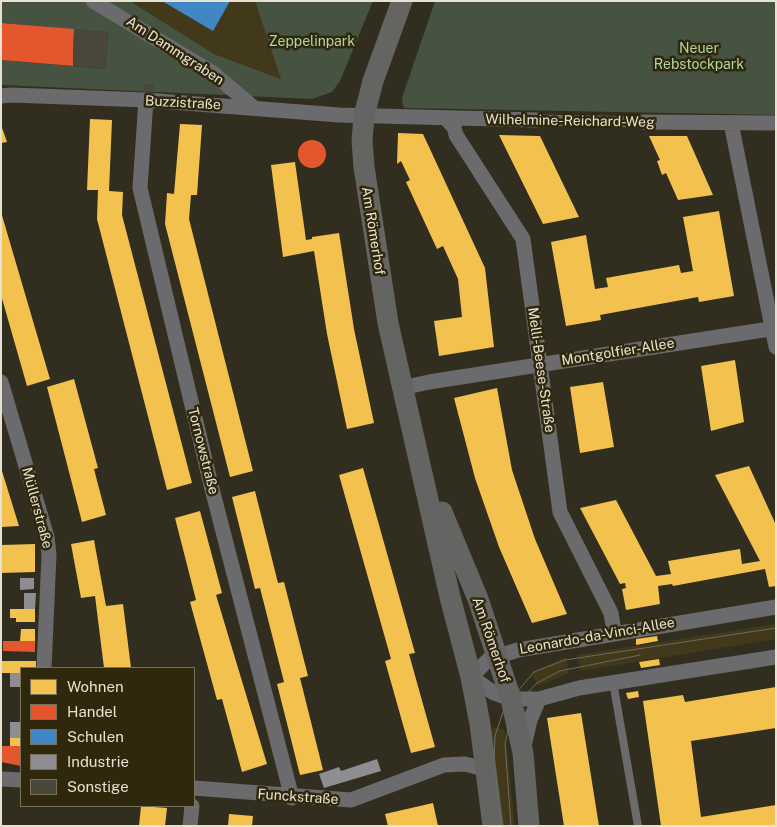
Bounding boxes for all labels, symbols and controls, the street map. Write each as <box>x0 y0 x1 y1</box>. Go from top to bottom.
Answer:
street label: Am Dammgraben <box>123 13 227 89</box>
park label: Zeppelinpark <box>269 34 355 50</box>
park label: Neuer Rebstockpark <box>654 41 744 74</box>
street label: Buzzistraße <box>145 93 221 113</box>
street label: Wilhelmine-Reichard-Weg <box>485 111 655 131</box>
street label: Am Römerhof <box>358 186 388 276</box>
street label: Melli-Beese-Straße <box>524 306 558 434</box>
street label: Montgolfier-Allee <box>560 335 676 369</box>
street label: Tornowstraße <box>184 406 222 496</box>
street label: Müllerstraße <box>18 466 56 550</box>
street label: Am Römerhof <box>469 595 513 685</box>
street label: Leonardo-da-Vinci-Allee <box>518 614 676 658</box>
legend <box>20 667 195 807</box>
text: Wohnen <box>67 678 124 695</box>
text: Handel <box>67 703 117 720</box>
text: Schulen <box>67 728 124 745</box>
text: Industrie <box>67 753 129 770</box>
text: Sonstige <box>67 778 129 795</box>
street label: Funckstraße <box>257 786 339 808</box>

